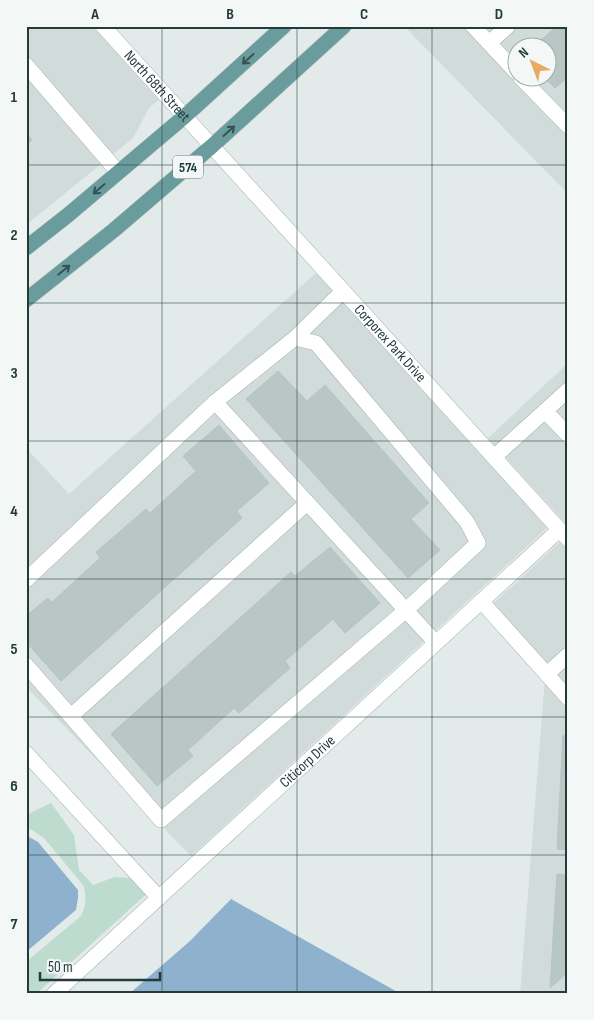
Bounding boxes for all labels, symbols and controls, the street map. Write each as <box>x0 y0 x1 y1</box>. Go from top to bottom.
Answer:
text: A <box>90 5 99 24</box>
text: B <box>226 5 234 24</box>
text: C <box>360 5 368 24</box>
text: D <box>495 5 503 24</box>
north arrow <box>506 38 556 88</box>
text: N <box>515 44 532 62</box>
street label: North 68th Street <box>120 47 195 126</box>
one-way arrow <box>241 53 254 65</box>
text: 1 <box>11 88 18 107</box>
one-way arrow <box>222 125 235 137</box>
road number: 574 <box>173 156 203 178</box>
one-way arrow <box>92 183 105 194</box>
text: 2 <box>10 226 18 245</box>
one-way arrow <box>58 264 71 275</box>
street label: Corporex Park Drive <box>350 300 430 386</box>
text: 3 <box>10 364 18 383</box>
text: 4 <box>10 502 18 521</box>
text: 5 <box>10 640 18 659</box>
street label: Citicorp Drive <box>276 731 339 792</box>
text: 6 <box>10 777 18 796</box>
text: 7 <box>11 915 18 934</box>
scale bar <box>40 950 160 982</box>
text: 50 m <box>48 958 73 977</box>

